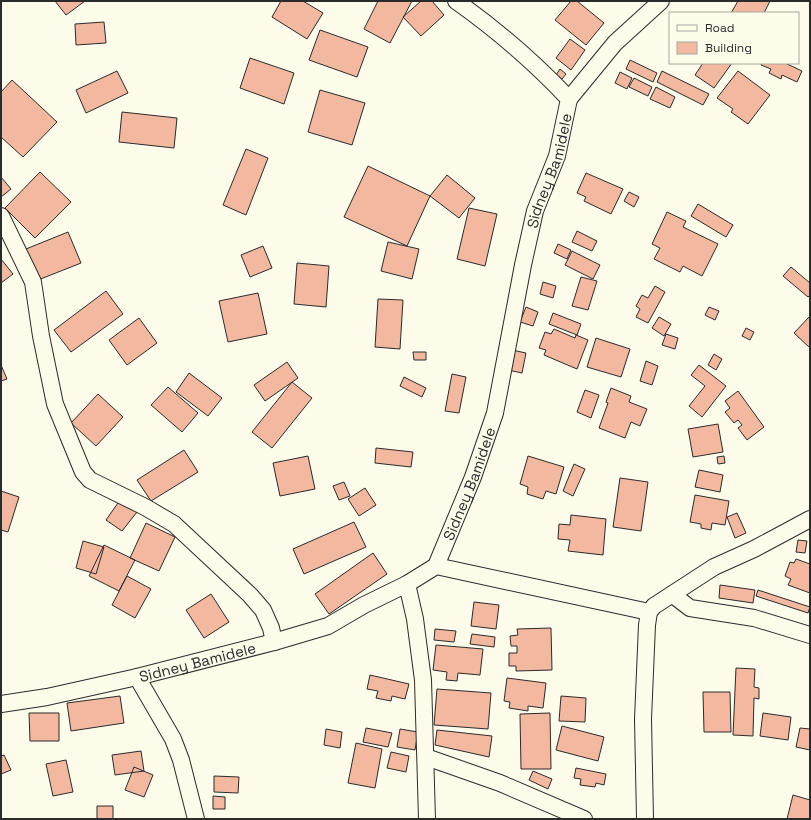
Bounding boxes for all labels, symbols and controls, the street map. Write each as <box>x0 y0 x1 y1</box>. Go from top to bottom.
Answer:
legend <box>669 12 799 64</box>
text: Road <box>705 20 734 36</box>
text: Building <box>705 40 752 56</box>
street label: Sidney Bamidele <box>522 111 575 230</box>
street label: Sidney Bamidele <box>438 424 499 543</box>
street label: Sidney Bamidele <box>137 638 258 686</box>

